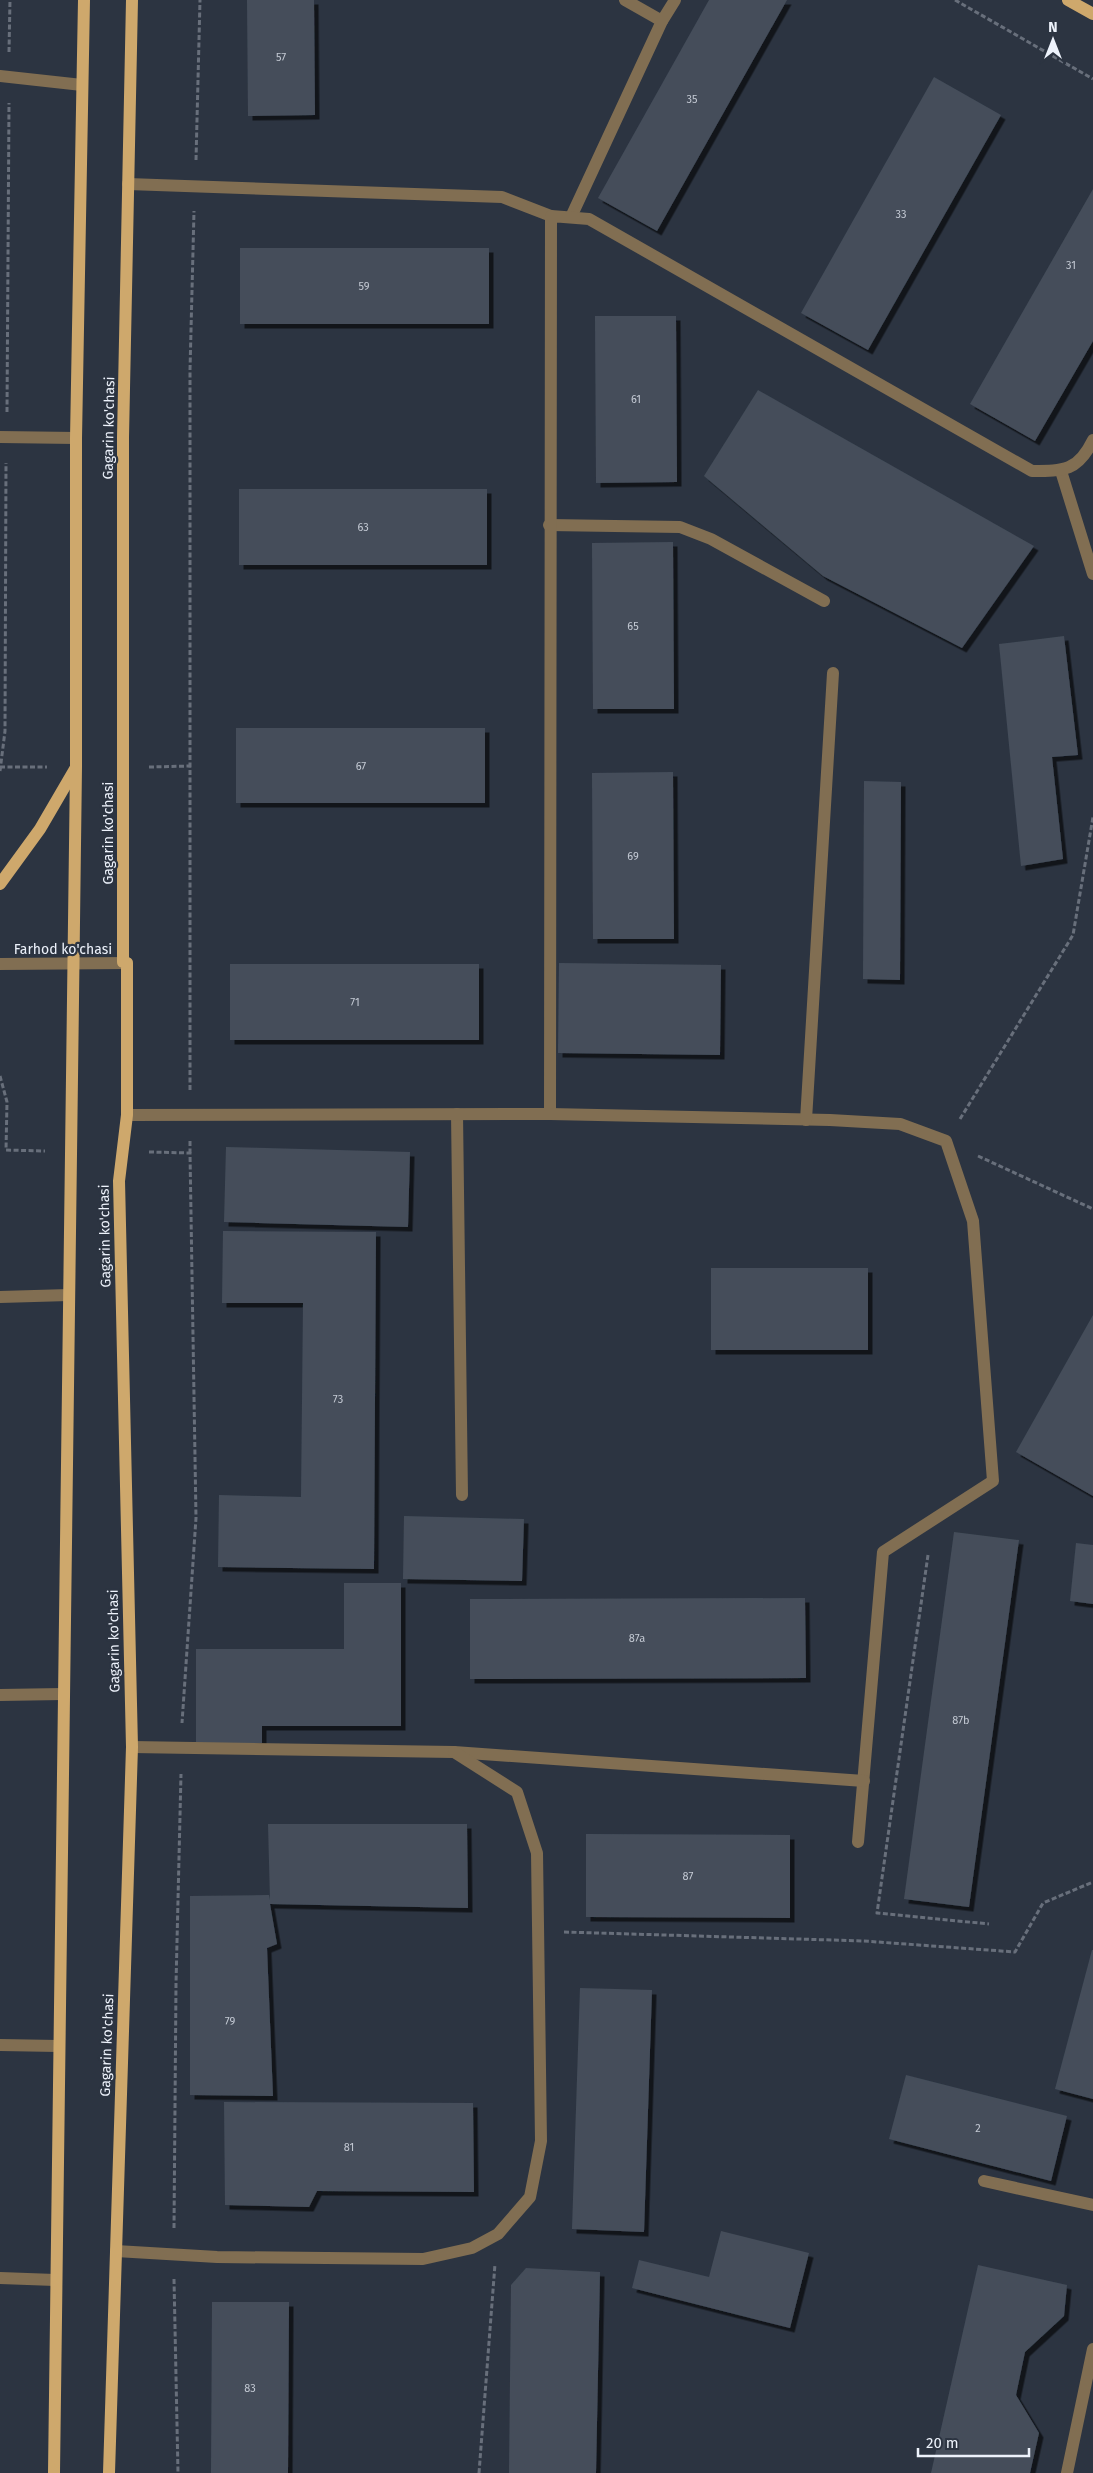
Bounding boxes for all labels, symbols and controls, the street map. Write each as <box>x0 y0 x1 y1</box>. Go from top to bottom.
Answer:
north arrow <box>1028 15 1078 65</box>
text: N <box>1048 19 1058 36</box>
house number: 57 <box>276 51 286 64</box>
house number: 35 <box>687 93 698 106</box>
house number: 33 <box>896 208 906 221</box>
house number: 31 <box>1066 259 1076 272</box>
house number: 59 <box>358 280 370 293</box>
street label: Gagarin ko'chasi <box>100 376 118 480</box>
house number: 61 <box>631 393 641 406</box>
house number: 63 <box>357 521 369 534</box>
house number: 65 <box>627 620 639 633</box>
house number: 67 <box>356 760 366 773</box>
street label: Gagarin ko'chasi <box>100 781 117 885</box>
house number: 69 <box>627 850 639 863</box>
street label: Farhod ko'chasi <box>14 941 112 958</box>
house number: 71 <box>350 996 360 1009</box>
street label: Gagarin ko'chasi <box>96 1184 114 1288</box>
house number: 73 <box>333 1393 343 1406</box>
street label: Gagarin ko'chasi <box>105 1589 123 1693</box>
house number: 87a <box>629 1632 645 1645</box>
house number: 87b <box>952 1714 970 1727</box>
house number: 87 <box>683 1870 694 1883</box>
street label: Gagarin ko'chasi <box>97 1993 117 2097</box>
house number: 79 <box>225 2015 235 2028</box>
house number: 2 <box>975 2122 981 2135</box>
house number: 81 <box>344 2141 354 2154</box>
house number: 83 <box>244 2382 256 2395</box>
scale bar <box>918 2426 1029 2458</box>
text: 20 m <box>926 2434 959 2452</box>

